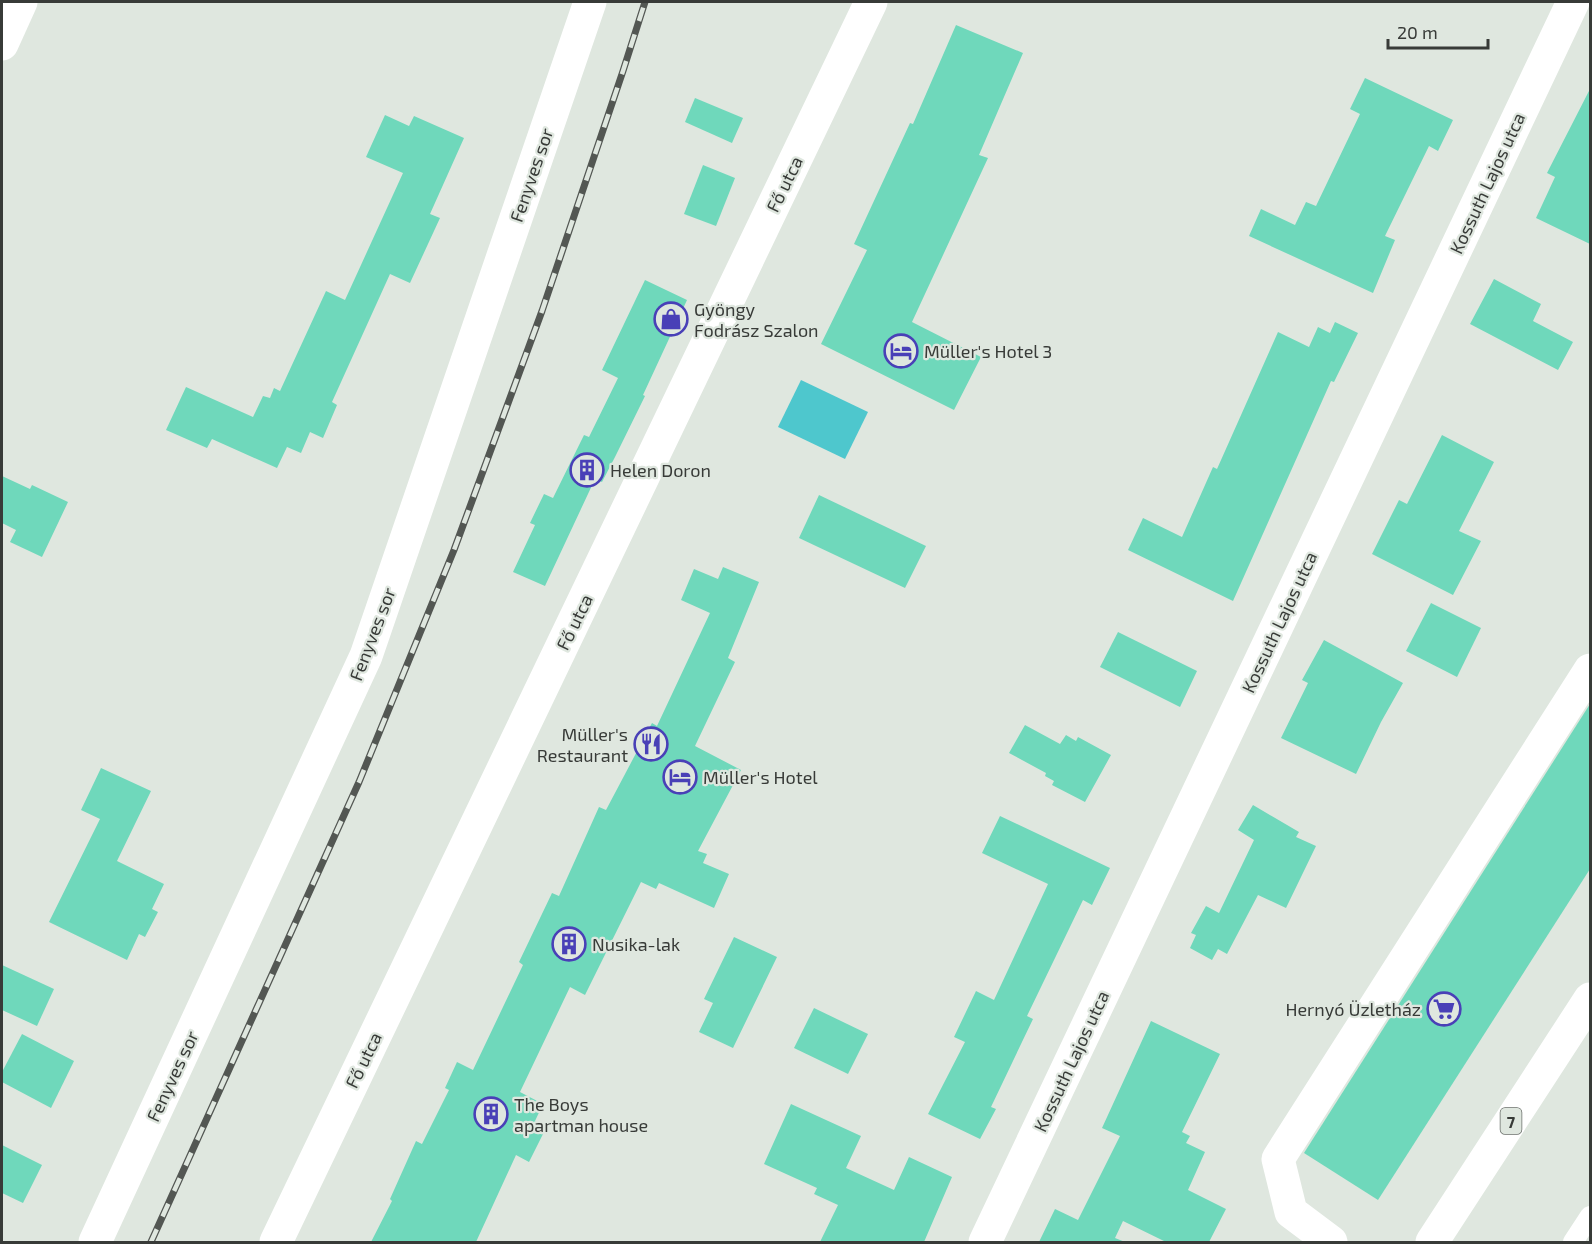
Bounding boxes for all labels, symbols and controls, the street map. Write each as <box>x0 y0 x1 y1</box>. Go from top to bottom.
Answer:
scale bar <box>1388 12 1488 50</box>
text: 20 m <box>1397 21 1438 43</box>
street label: Kossuth Lajos utca <box>1445 109 1529 257</box>
street label: Fenyves sor <box>505 125 557 225</box>
street label: Fő utca <box>761 152 807 216</box>
place label: Gyöngy Fodrász Szalon <box>694 298 819 341</box>
shop icon: Gyöngy Fodrász Szalon <box>653 301 689 337</box>
hotel icon: Müller's Hotel 3 <box>883 333 919 369</box>
place label: Müller's Hotel 3 <box>924 340 1052 362</box>
building icon: Helen Doron <box>569 452 605 488</box>
place label: Helen Doron <box>610 459 711 481</box>
street label: Kossuth Lajos utca <box>1237 548 1321 696</box>
street label: Fenyves sor <box>344 584 400 684</box>
street label: Fő utca <box>551 590 597 654</box>
place label: Müller's Restaurant <box>537 723 628 766</box>
restaurant icon: Müller's Restaurant <box>633 726 669 762</box>
hotel icon: Müller's Hotel <box>662 759 698 795</box>
place label: Müller's Hotel <box>703 766 818 788</box>
building icon: Nusika-lak <box>551 926 587 962</box>
place label: Nusika-lak <box>592 933 680 955</box>
street label: Kossuth Lajos utca <box>1029 987 1113 1135</box>
supermarket icon: Hernyó Üzletház <box>1426 991 1462 1027</box>
place label: Hernyó Üzletház <box>1285 998 1421 1020</box>
street label: Fenyves sor <box>141 1027 203 1125</box>
street label: Fő utca <box>340 1028 386 1092</box>
place label: The Boys apartman house <box>514 1093 648 1136</box>
building icon: The Boys apartman house <box>473 1096 509 1132</box>
road number: 7 <box>1500 1108 1522 1134</box>

